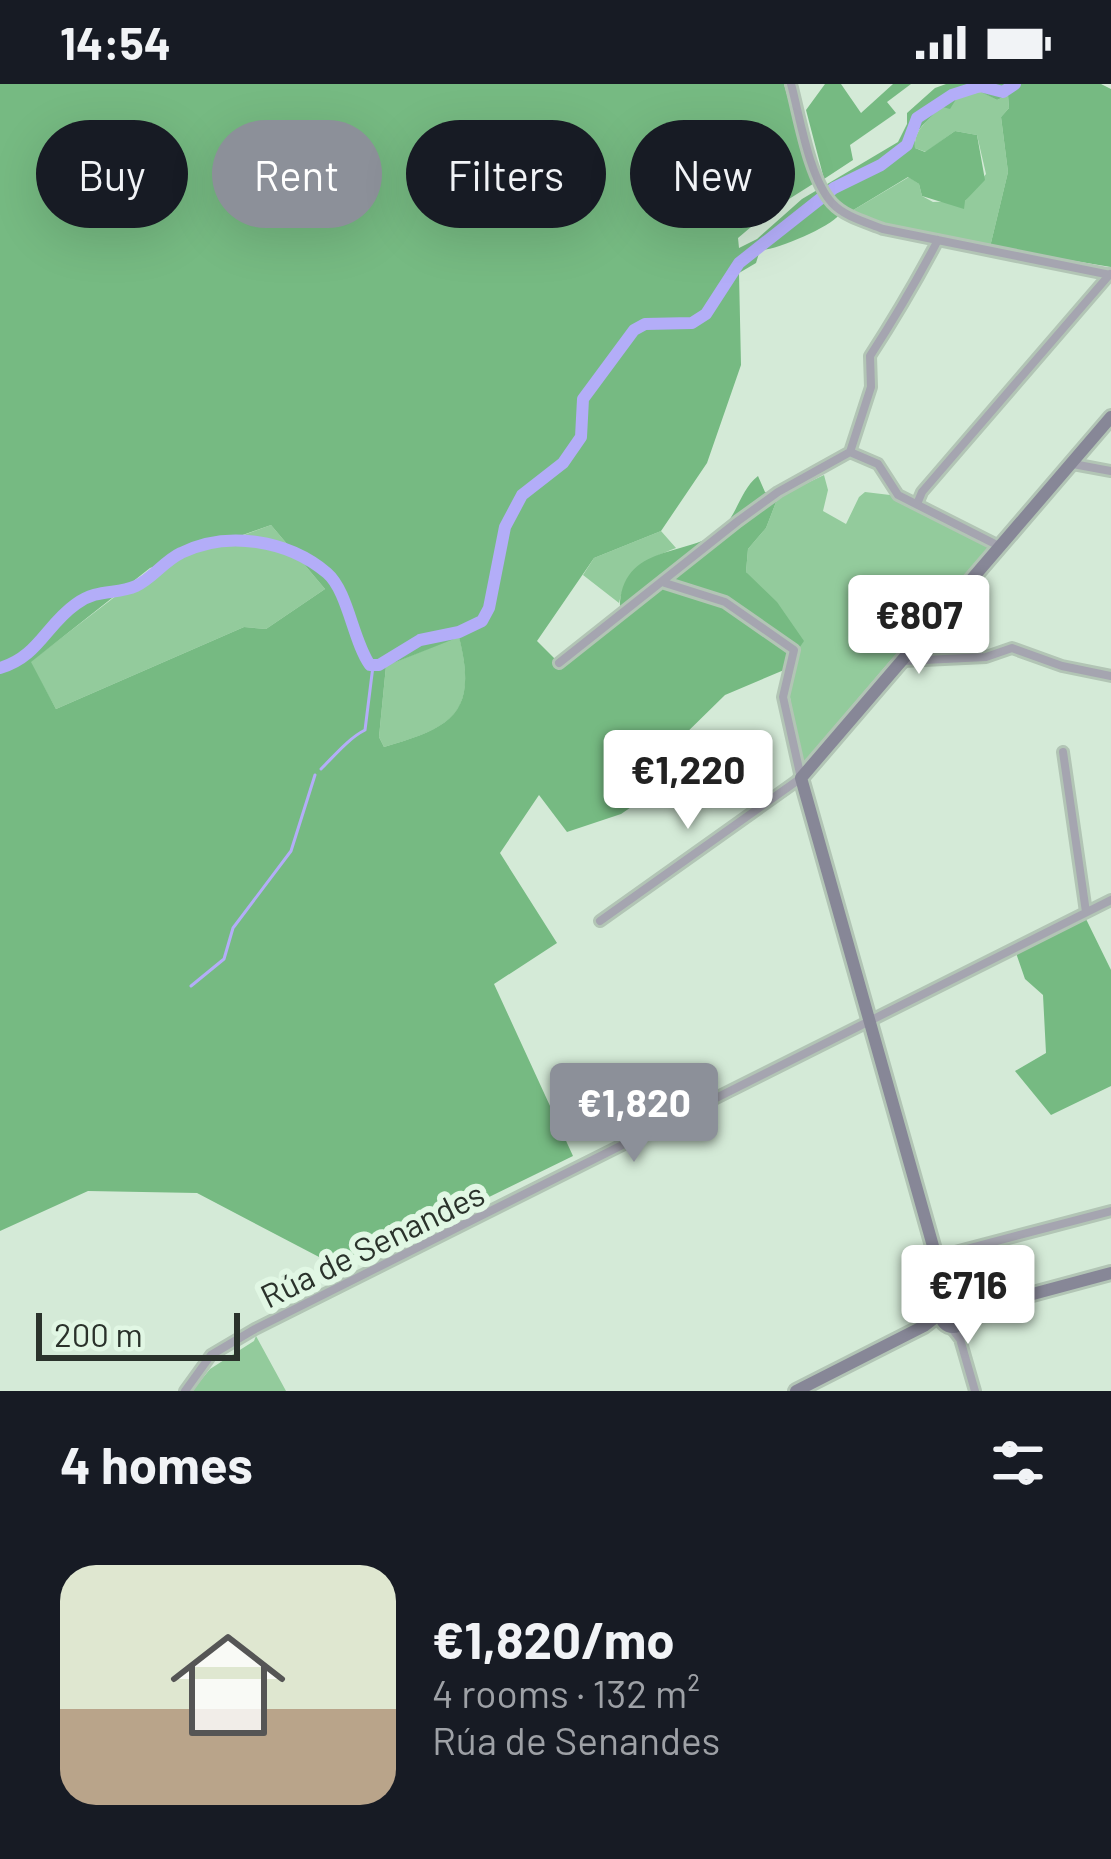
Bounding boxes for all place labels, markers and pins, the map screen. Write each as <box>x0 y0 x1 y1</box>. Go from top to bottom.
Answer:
pin: €807 <box>848 575 990 677</box>
pin: €1,220 <box>590 730 786 832</box>
pin: €1,820 <box>536 1063 732 1165</box>
pin: €716 <box>897 1245 1039 1347</box>

